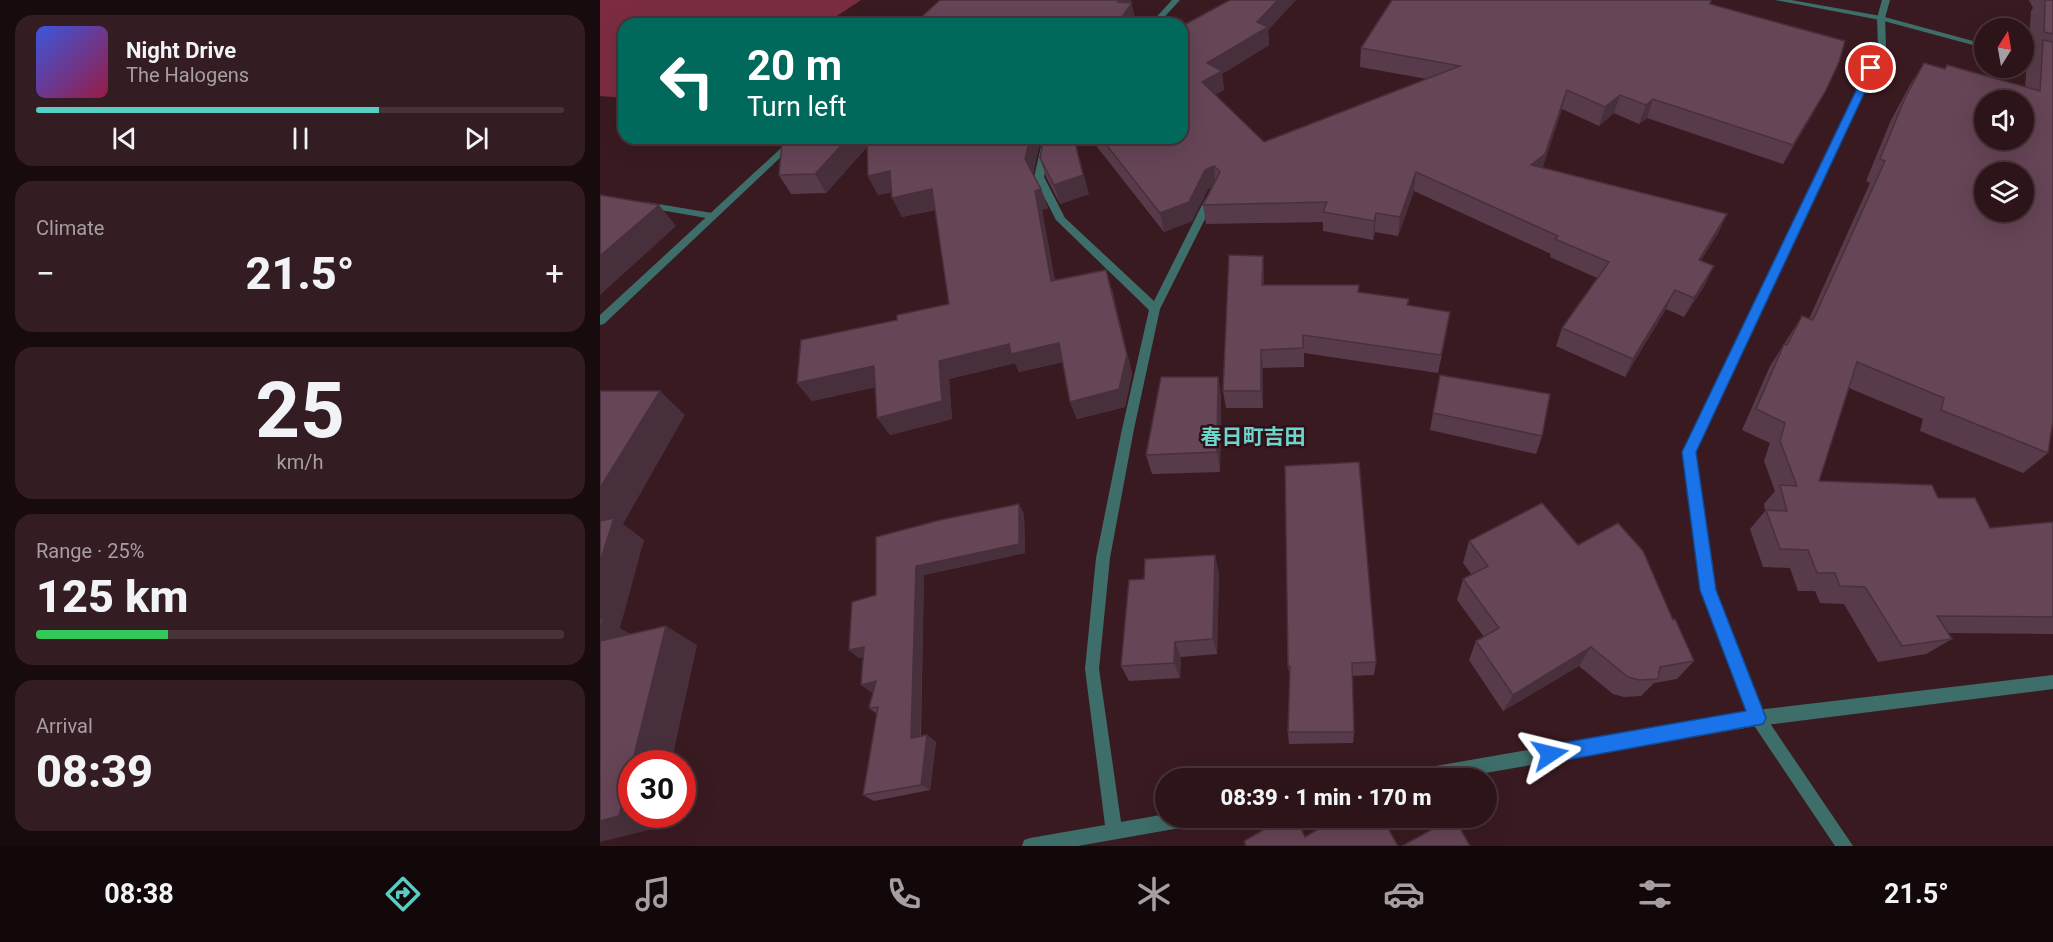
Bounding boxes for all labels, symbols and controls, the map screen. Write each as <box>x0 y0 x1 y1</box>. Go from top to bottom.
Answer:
north arrow <box>1974 18 2034 78</box>
map controls <box>1974 18 2034 222</box>
text: Night Drive <box>126 38 236 63</box>
text: 20 m <box>747 41 842 90</box>
icon: left <box>648 42 726 120</box>
pin <box>1845 42 1896 93</box>
icon: arrive <box>1854 51 1887 84</box>
text: The Halogens <box>126 63 249 87</box>
button: sound <box>1974 90 2034 150</box>
text: Turn left <box>747 91 847 123</box>
icon: previous <box>108 122 141 155</box>
icon: pause <box>284 122 317 155</box>
icon: next <box>460 122 493 155</box>
button: layers <box>1974 162 2034 222</box>
text: Climate <box>36 216 104 240</box>
text: 21.5° <box>246 247 355 300</box>
text: − <box>36 254 55 293</box>
text: + <box>545 254 564 293</box>
text: 25 <box>255 365 345 456</box>
district label: 春日町吉田 <box>1201 425 1306 449</box>
text: km/h <box>277 450 323 474</box>
text: Range · 25% <box>36 539 144 563</box>
text: 125 km <box>36 570 188 623</box>
text: Arrival <box>36 714 93 738</box>
position arrow <box>1518 722 1582 786</box>
text: 08:39 <box>36 745 153 798</box>
speed limit sign: 30 <box>618 750 696 828</box>
text: 08:39 · 1 min · 170 m <box>1221 785 1431 810</box>
icon: directions <box>382 873 424 915</box>
icon: music <box>632 873 674 915</box>
icon: phone <box>883 873 925 915</box>
icon: climate <box>1133 873 1175 915</box>
icon: car <box>1383 873 1425 915</box>
icon: filters <box>1634 873 1676 915</box>
text: 08:38 <box>104 878 174 910</box>
text: 21.5° <box>1884 878 1949 910</box>

